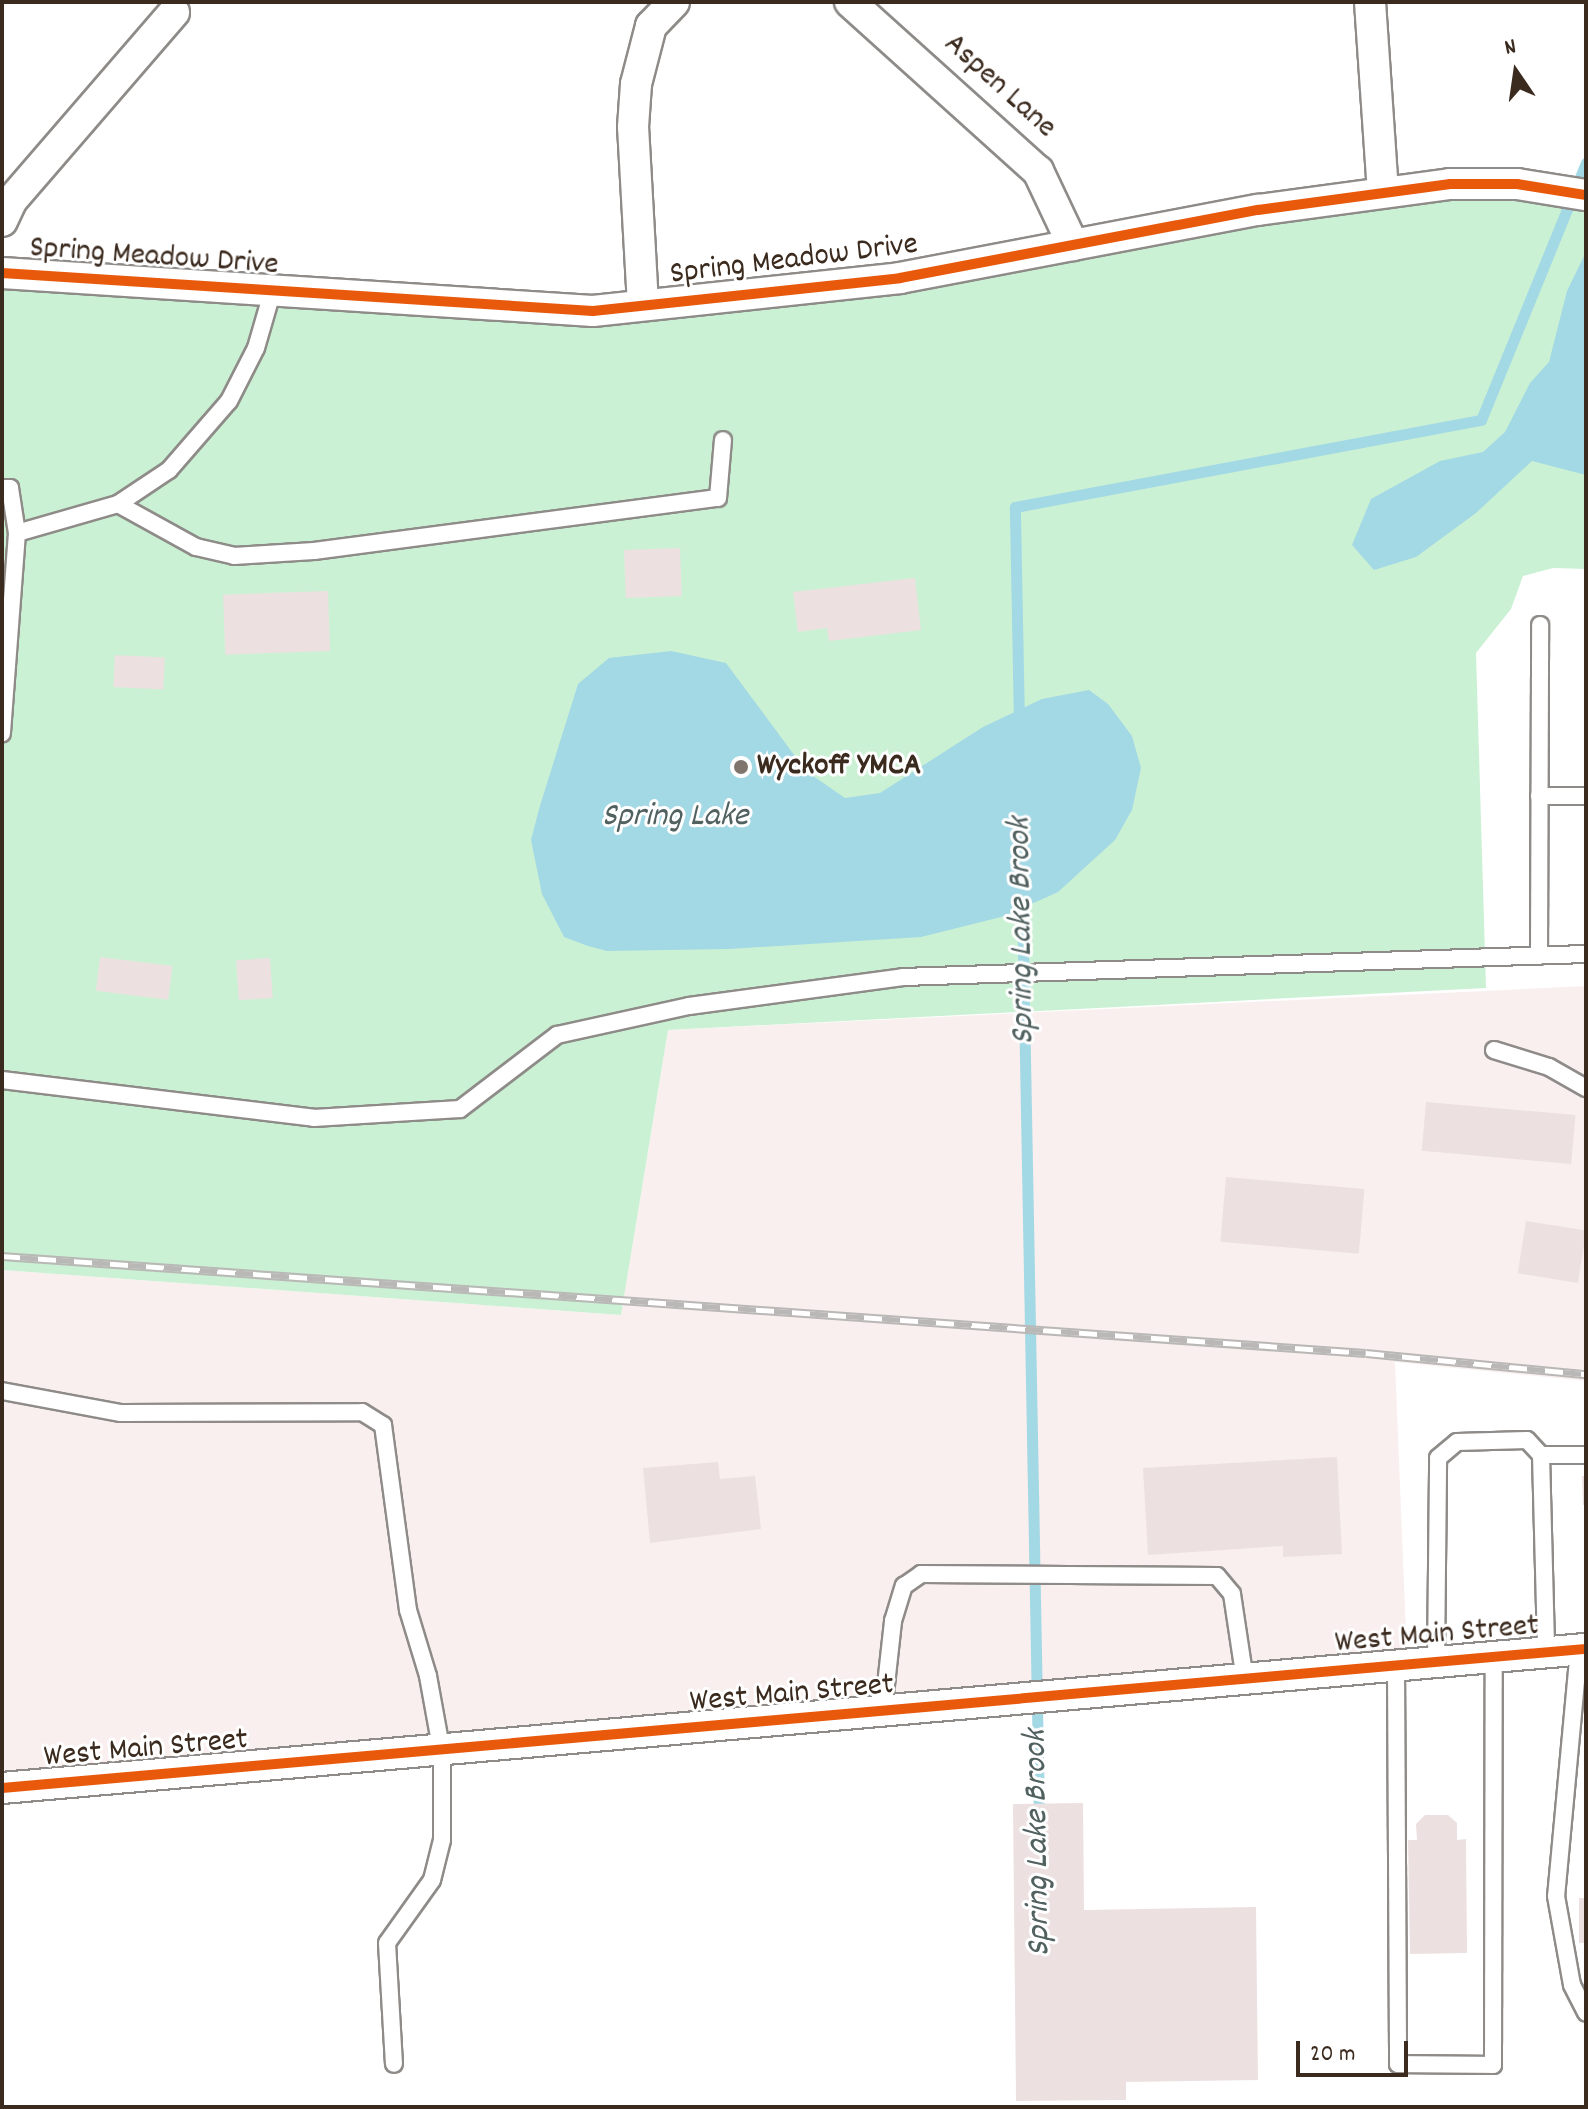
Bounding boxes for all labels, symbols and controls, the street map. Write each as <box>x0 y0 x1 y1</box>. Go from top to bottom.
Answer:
street label: Aspen Lane <box>935 26 1063 148</box>
north arrow <box>1476 32 1556 112</box>
text: N <box>1502 32 1519 64</box>
street label: Spring Meadow Drive <box>668 227 920 295</box>
street label: Spring Meadow Drive <box>28 230 280 286</box>
place label: Wyckoff YMCA <box>757 748 921 786</box>
marker: Wyckoff YMCA <box>732 758 750 776</box>
water label: Spring Lake <box>602 798 748 838</box>
water label: Spring Lake Brook <box>1001 817 1045 1045</box>
street label: West Main Street <box>1333 1608 1541 1664</box>
street label: West Main Street <box>688 1667 896 1723</box>
street label: West Main Street <box>42 1722 250 1778</box>
water label: Spring Lake Brook <box>1017 1729 1061 1957</box>
scale bar <box>1300 2025 1412 2075</box>
text: 20 m <box>1310 2038 1356 2072</box>

